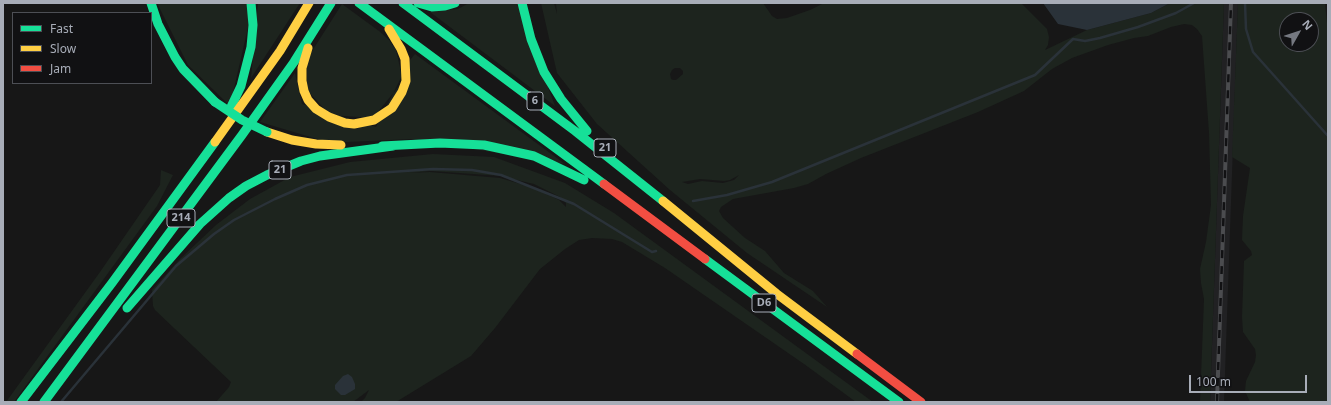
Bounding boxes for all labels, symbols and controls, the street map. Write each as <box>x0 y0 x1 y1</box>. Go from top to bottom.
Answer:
legend <box>12 12 152 84</box>
north arrow <box>1279 12 1319 52</box>
text: N <box>1299 17 1317 33</box>
text: Fast <box>50 20 73 37</box>
text: Slow <box>50 40 76 57</box>
text: Jam <box>50 60 71 77</box>
road number: 6 <box>527 92 543 110</box>
road number: 21 <box>594 139 616 157</box>
road number: 21 <box>269 161 291 179</box>
road number: 214 <box>167 209 195 227</box>
road number: D6 <box>752 294 776 312</box>
scale bar <box>1191 367 1309 393</box>
text: 100 m <box>1196 373 1231 390</box>

